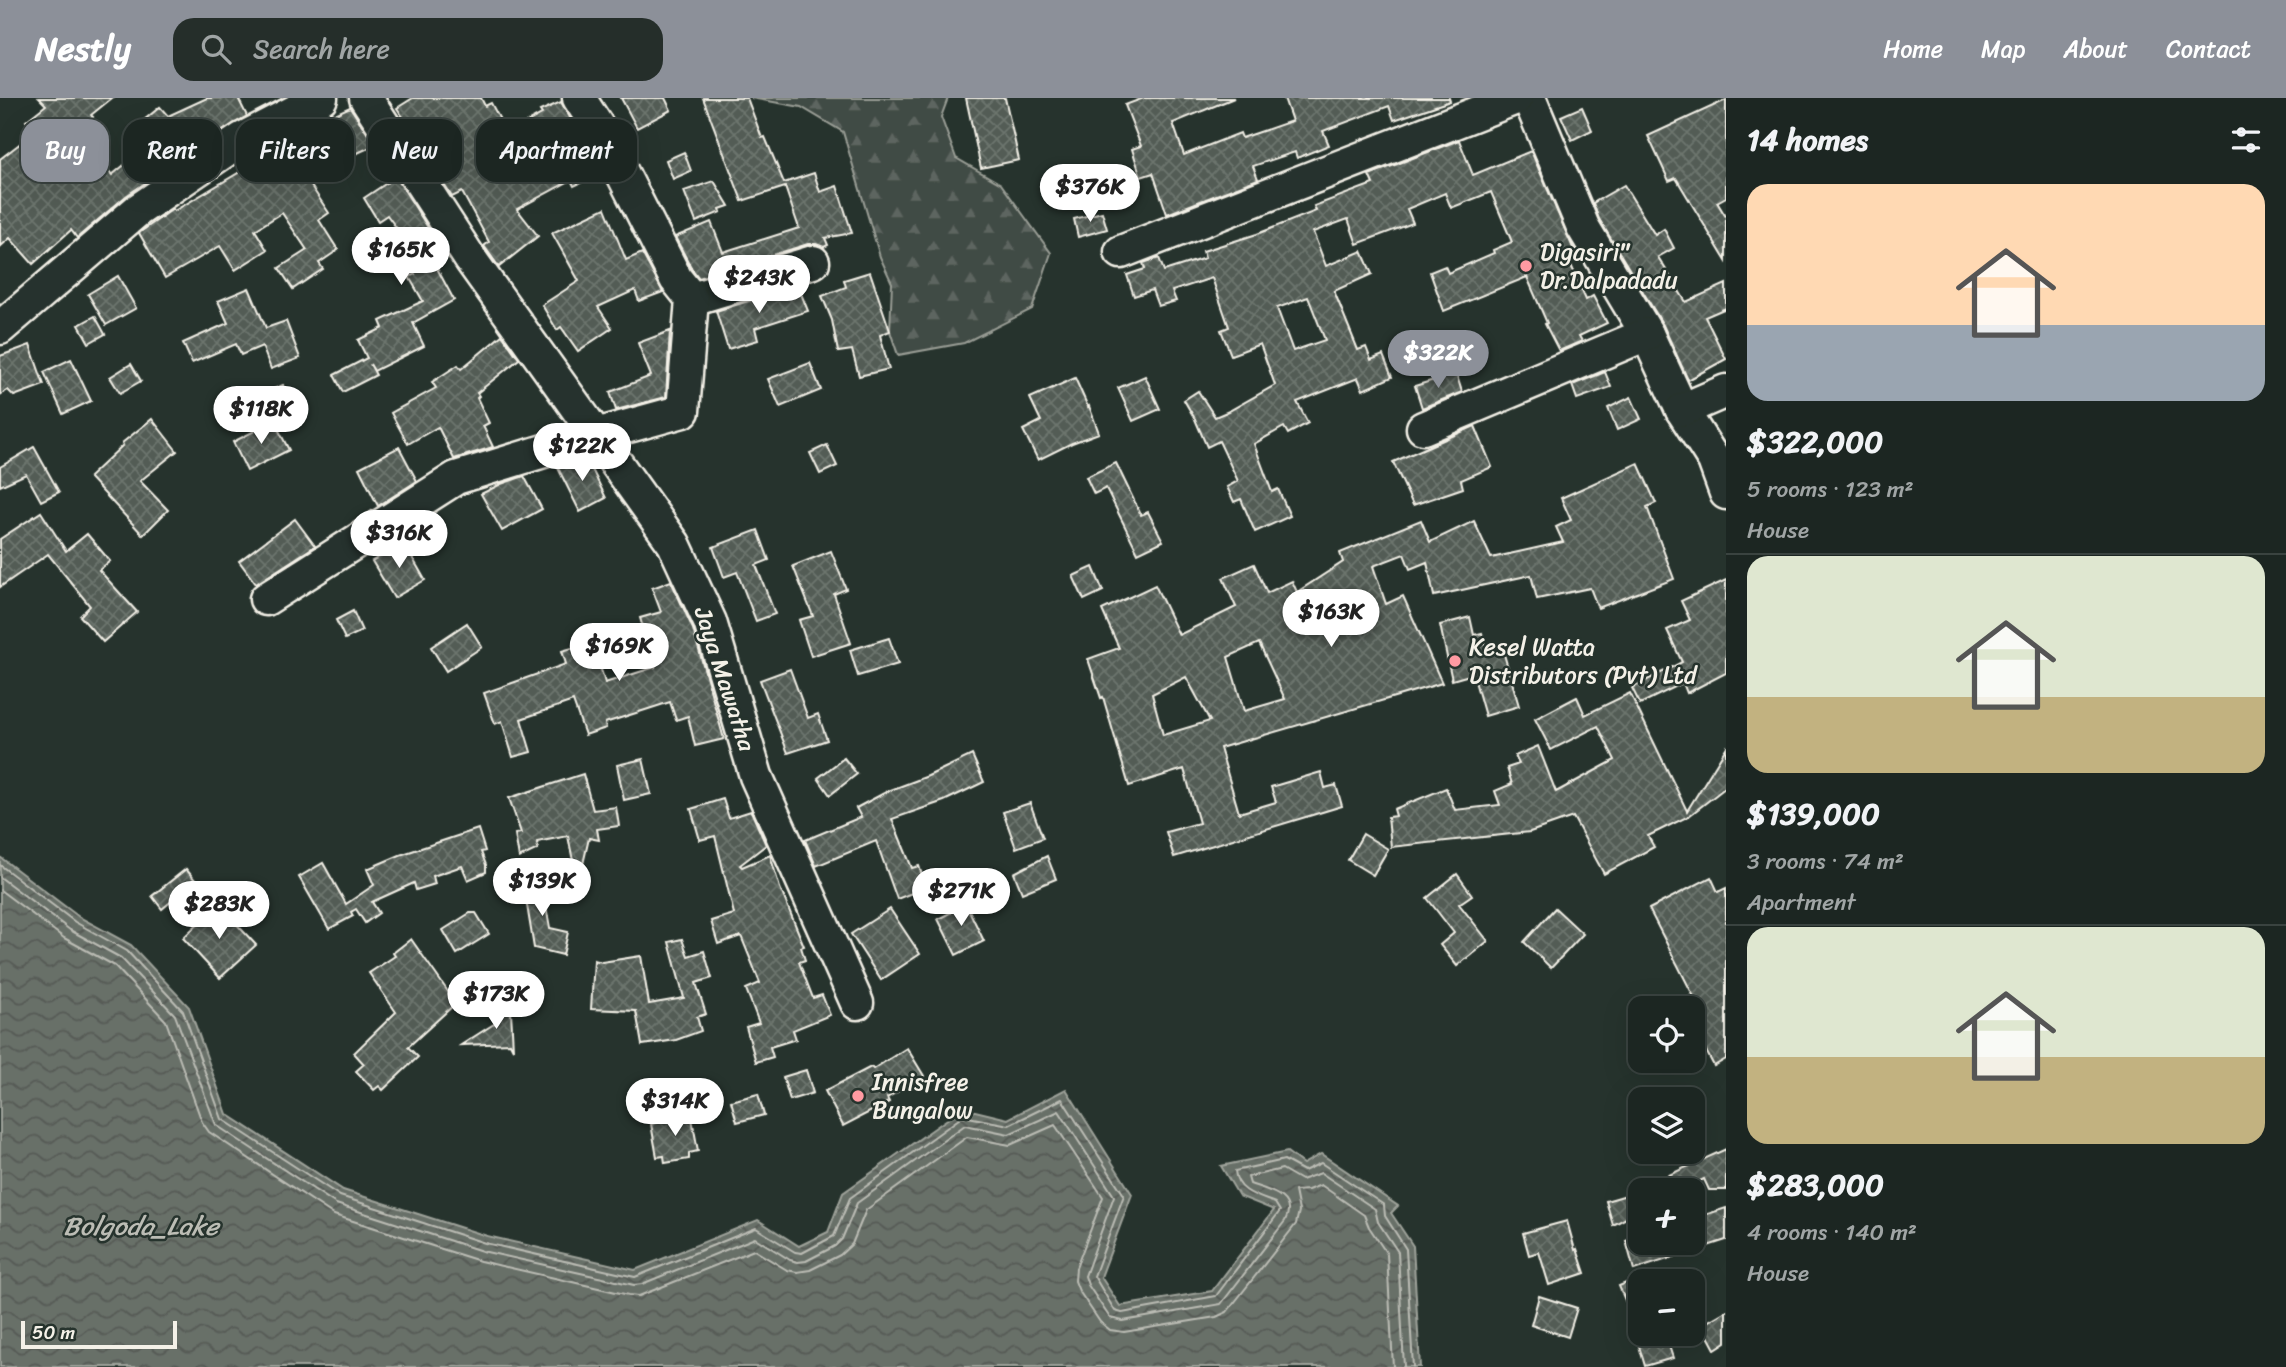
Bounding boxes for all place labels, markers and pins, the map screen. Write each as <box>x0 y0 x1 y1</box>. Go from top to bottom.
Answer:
pin: $376K <box>1041 164 1139 224</box>
pin: $165K <box>352 228 450 287</box>
place label: Digasiri" Dr.Dalpadadu <box>1540 231 1678 301</box>
pin: $243K <box>710 256 808 315</box>
marker: Digasiri" Dr.Dalpadadu <box>1518 258 1534 274</box>
pin: $322K <box>1389 330 1487 390</box>
pin: $118K <box>212 386 310 446</box>
pin: $122K <box>533 424 631 483</box>
pin: $316K <box>350 510 448 570</box>
pin: $163K <box>1282 589 1380 649</box>
pin: $169K <box>570 624 668 683</box>
place label: Kesel Watta Distributors (Pvt) Ltd <box>1469 626 1698 696</box>
marker: Kesel Watta Distributors (Pvt) Ltd <box>1447 653 1463 669</box>
pin: $139K <box>493 858 591 918</box>
pin: $271K <box>912 868 1010 928</box>
pin: $283K <box>170 882 268 941</box>
pin: $173K <box>447 972 545 1031</box>
place label: Innisfree Bungalow <box>871 1061 973 1131</box>
pin: $314K <box>626 1079 724 1138</box>
marker: Innisfree Bungalow <box>850 1088 866 1104</box>

